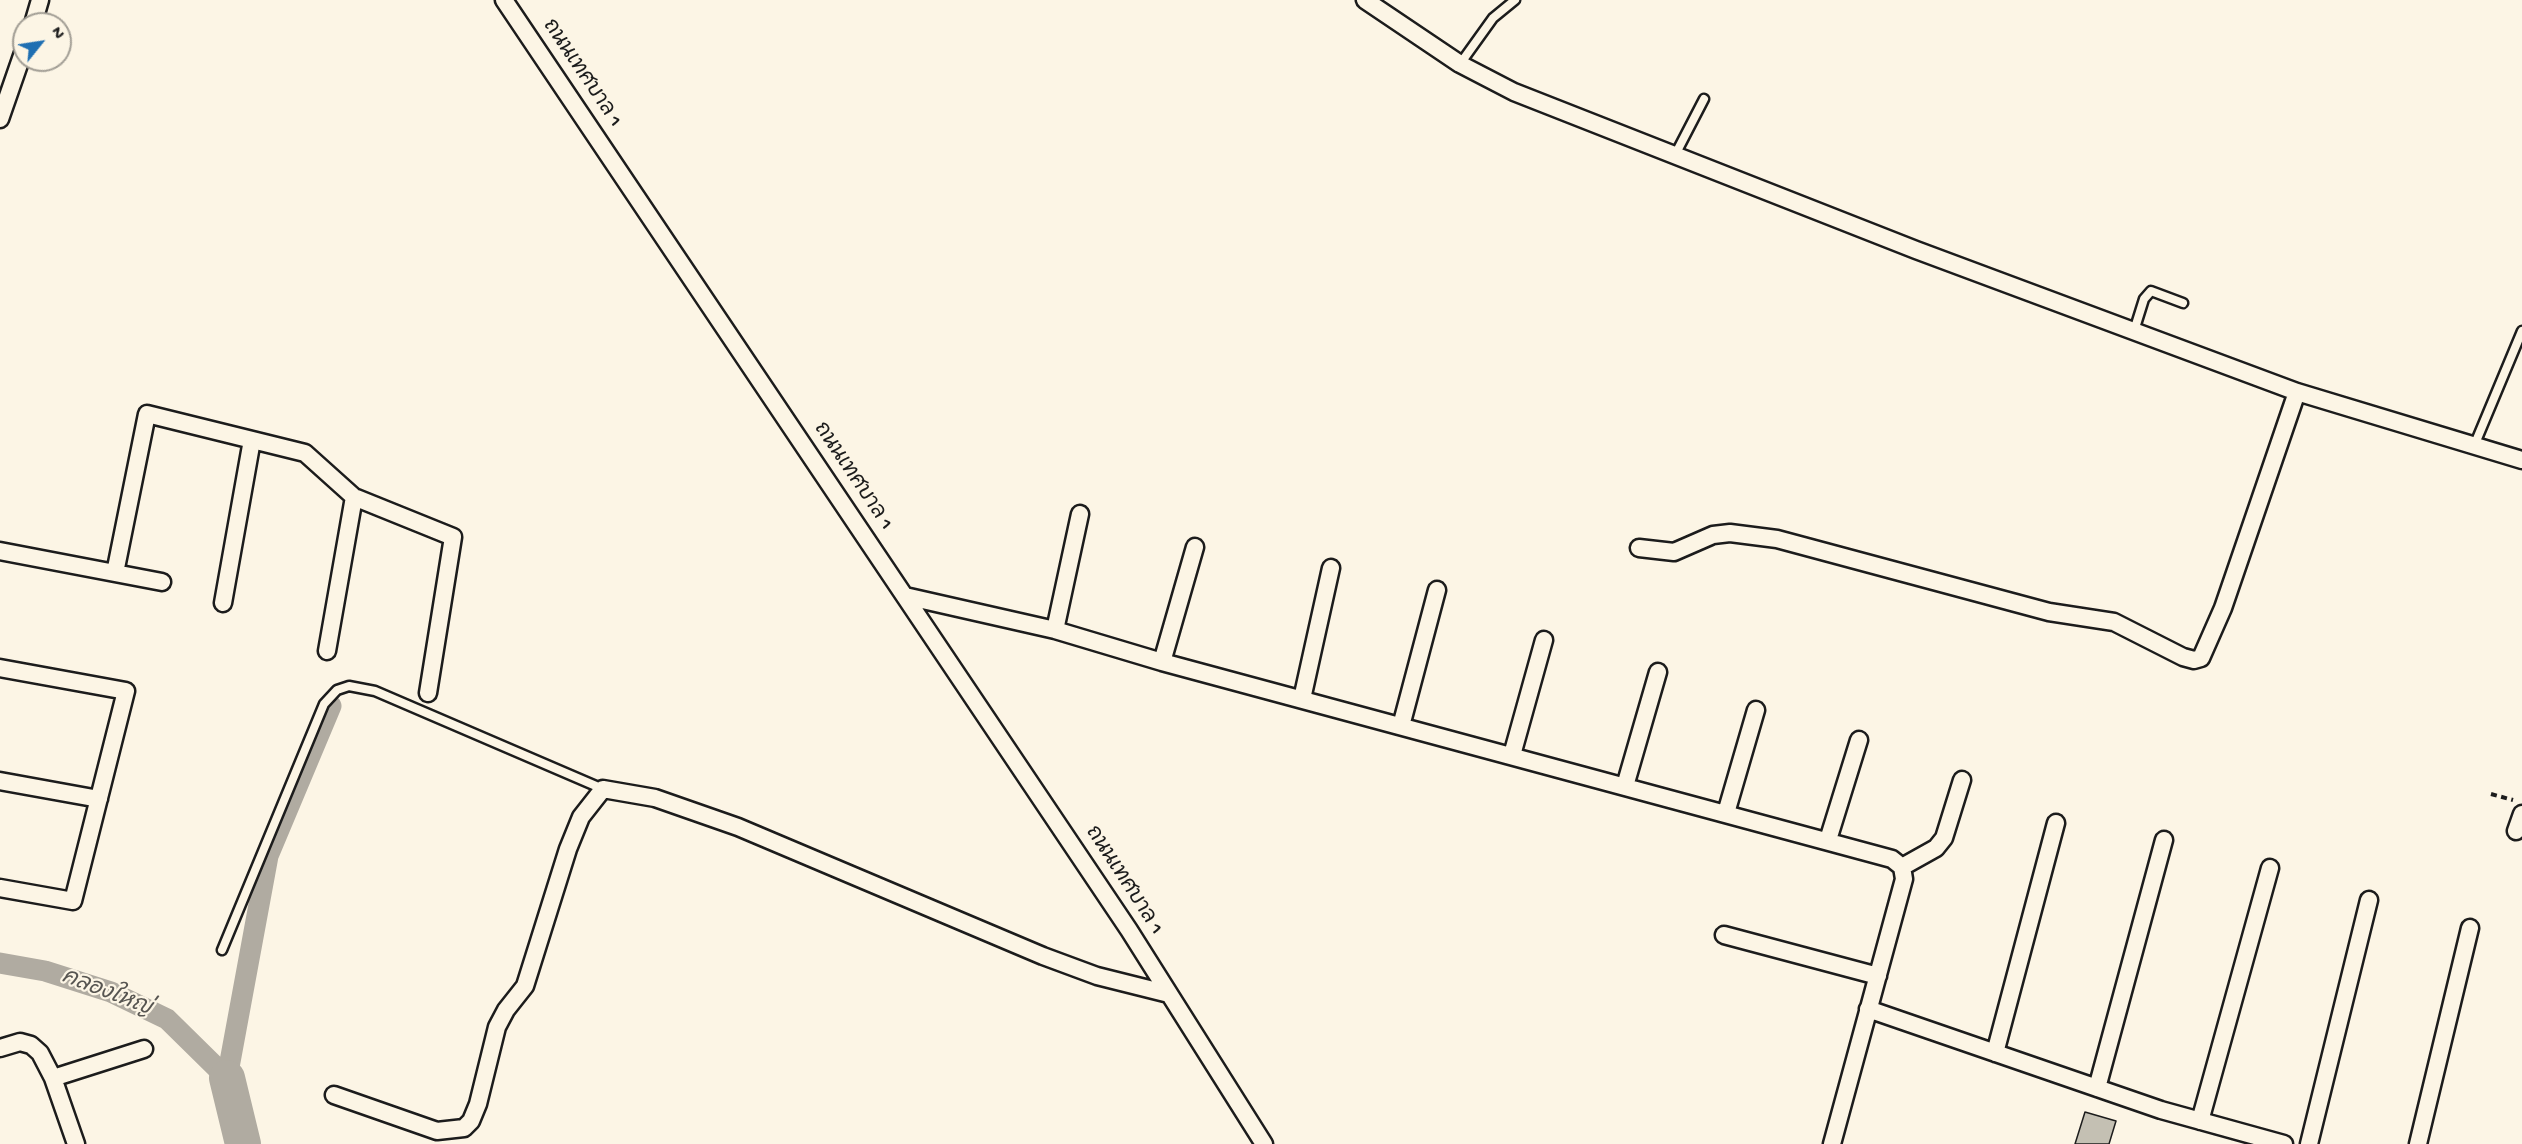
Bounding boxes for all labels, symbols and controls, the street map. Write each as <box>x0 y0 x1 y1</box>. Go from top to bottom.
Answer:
north arrow <box>12 12 72 72</box>
street label: ถนนเทศบาล 1 <box>536 15 626 133</box>
text: N <box>45 24 67 43</box>
street label: ถนนเทศบาล 1 <box>807 418 897 536</box>
street label: ถนนเทศบาล 1 <box>1078 822 1168 940</box>
water label: คลองใหญ่ <box>58 965 154 1023</box>

